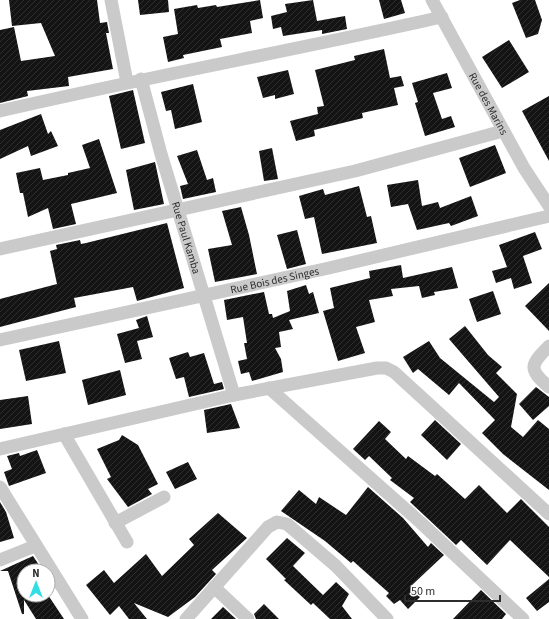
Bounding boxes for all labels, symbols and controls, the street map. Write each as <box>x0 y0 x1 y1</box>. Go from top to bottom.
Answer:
street label: Rue des Marins <box>465 70 512 138</box>
street label: Rue Paul Kamba <box>168 200 204 276</box>
street label: Rue Bois des Singes <box>229 263 321 297</box>
north arrow <box>16 563 56 603</box>
text: N <box>32 566 40 581</box>
scale bar <box>405 577 500 603</box>
text: 50 m <box>411 583 435 600</box>

